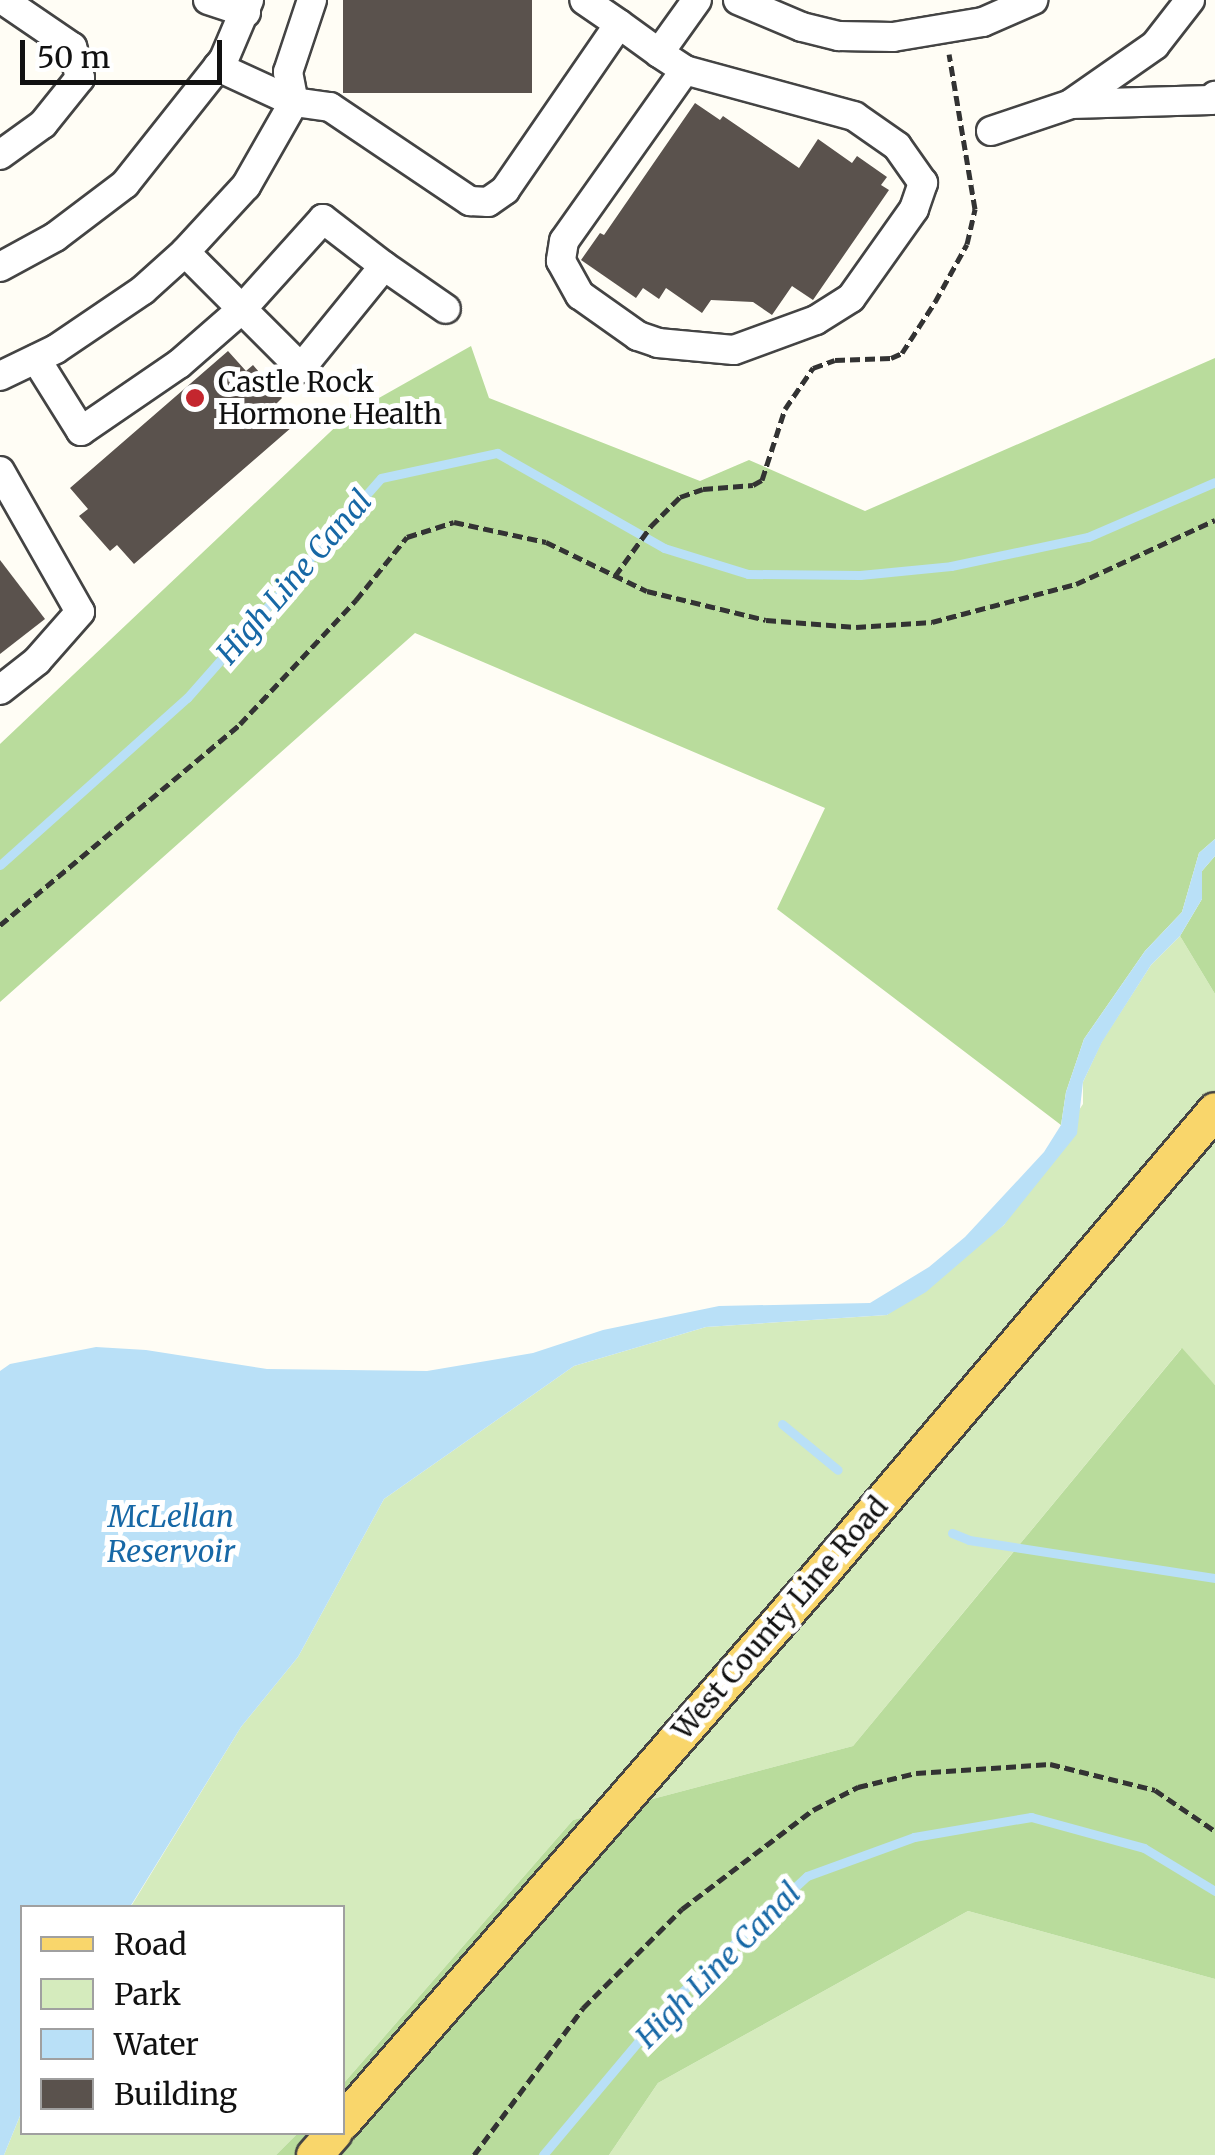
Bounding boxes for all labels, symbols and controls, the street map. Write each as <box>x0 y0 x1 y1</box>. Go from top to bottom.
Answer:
scale bar <box>25 20 228 82</box>
text: 50 m <box>37 38 110 76</box>
place label: Castle Rock Hormone Health <box>218 365 442 431</box>
marker: Castle Rock Hormone Health <box>182 385 208 411</box>
water label: High Line Canal <box>209 483 379 671</box>
street label: West County Line Road <box>665 1490 895 1746</box>
water label: McLellan Reservoir <box>107 1498 235 1568</box>
water label: High Line Canal <box>628 1875 808 2055</box>
legend <box>20 1905 345 2135</box>
text: Road <box>114 1925 187 1963</box>
text: Park <box>114 1975 181 2013</box>
text: Water <box>114 2025 199 2063</box>
text: Building <box>114 2075 237 2113</box>

